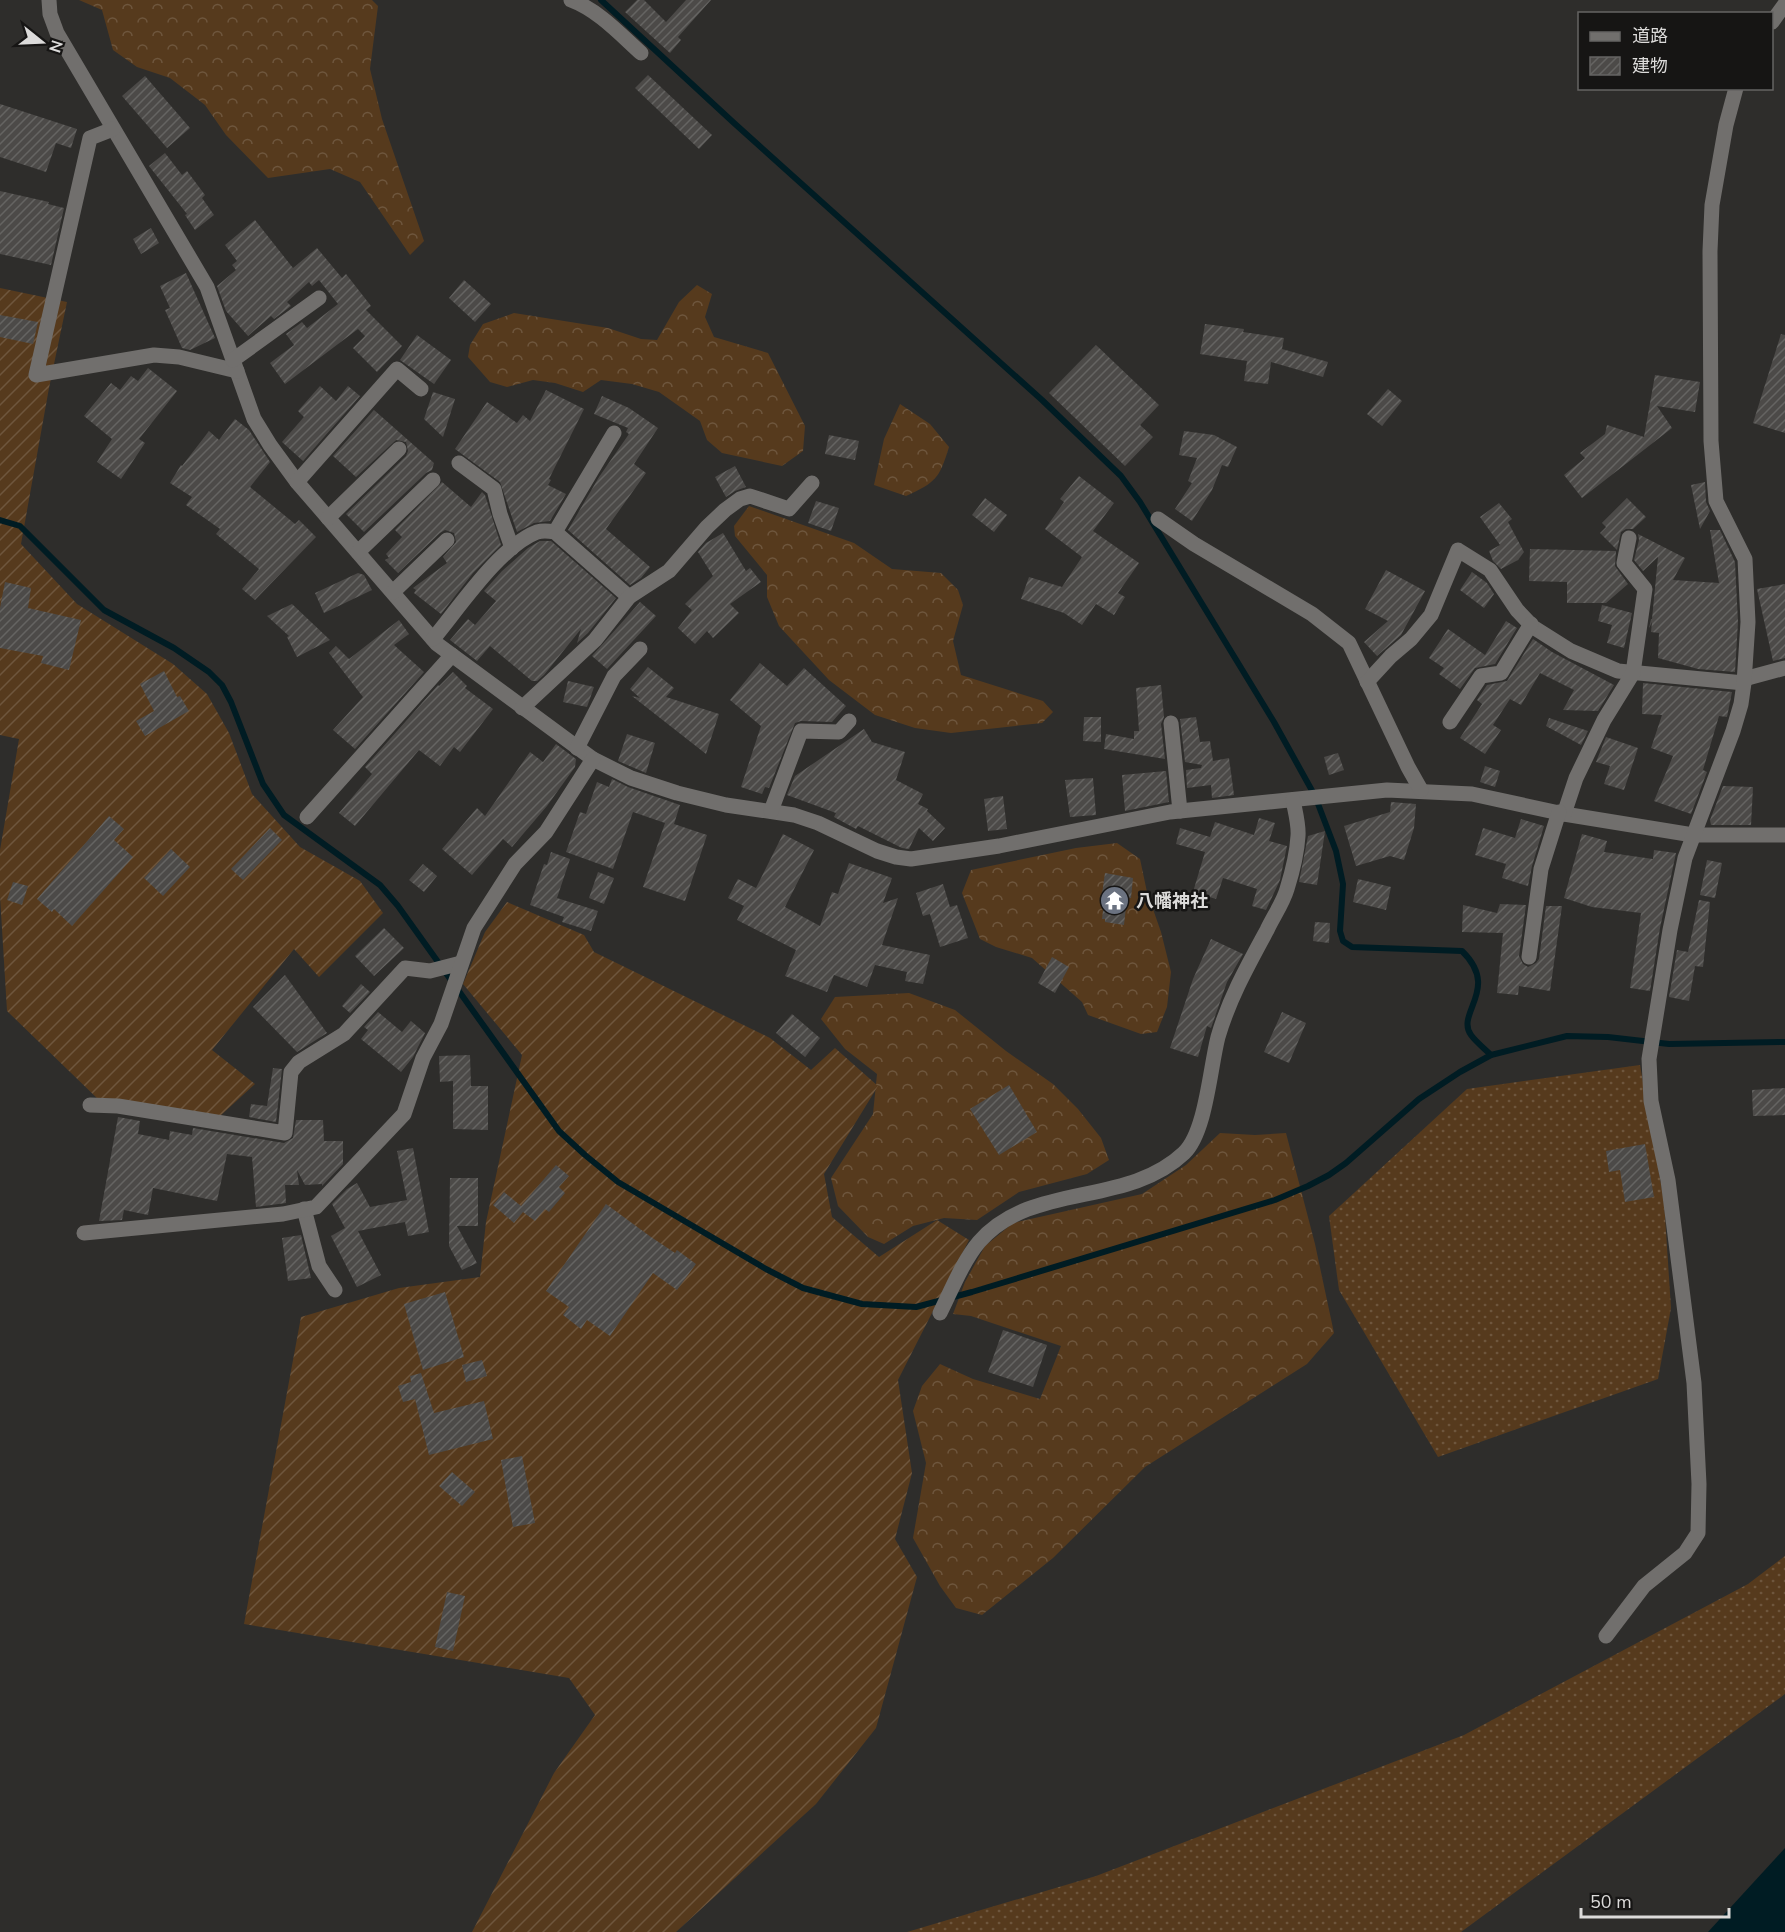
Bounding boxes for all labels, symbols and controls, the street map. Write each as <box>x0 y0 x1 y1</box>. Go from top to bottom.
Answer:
north arrow <box>12 12 72 72</box>
legend <box>1578 12 1773 90</box>
text: 道路 <box>1632 24 1668 48</box>
text: N <box>43 37 68 55</box>
text: 建物 <box>1632 54 1668 78</box>
temple icon: 八幡神社 <box>1099 885 1131 917</box>
place label: 八幡神社 <box>1136 889 1208 913</box>
scale bar <box>1581 1881 1730 1919</box>
text: 50 m <box>1590 1890 1632 1914</box>

